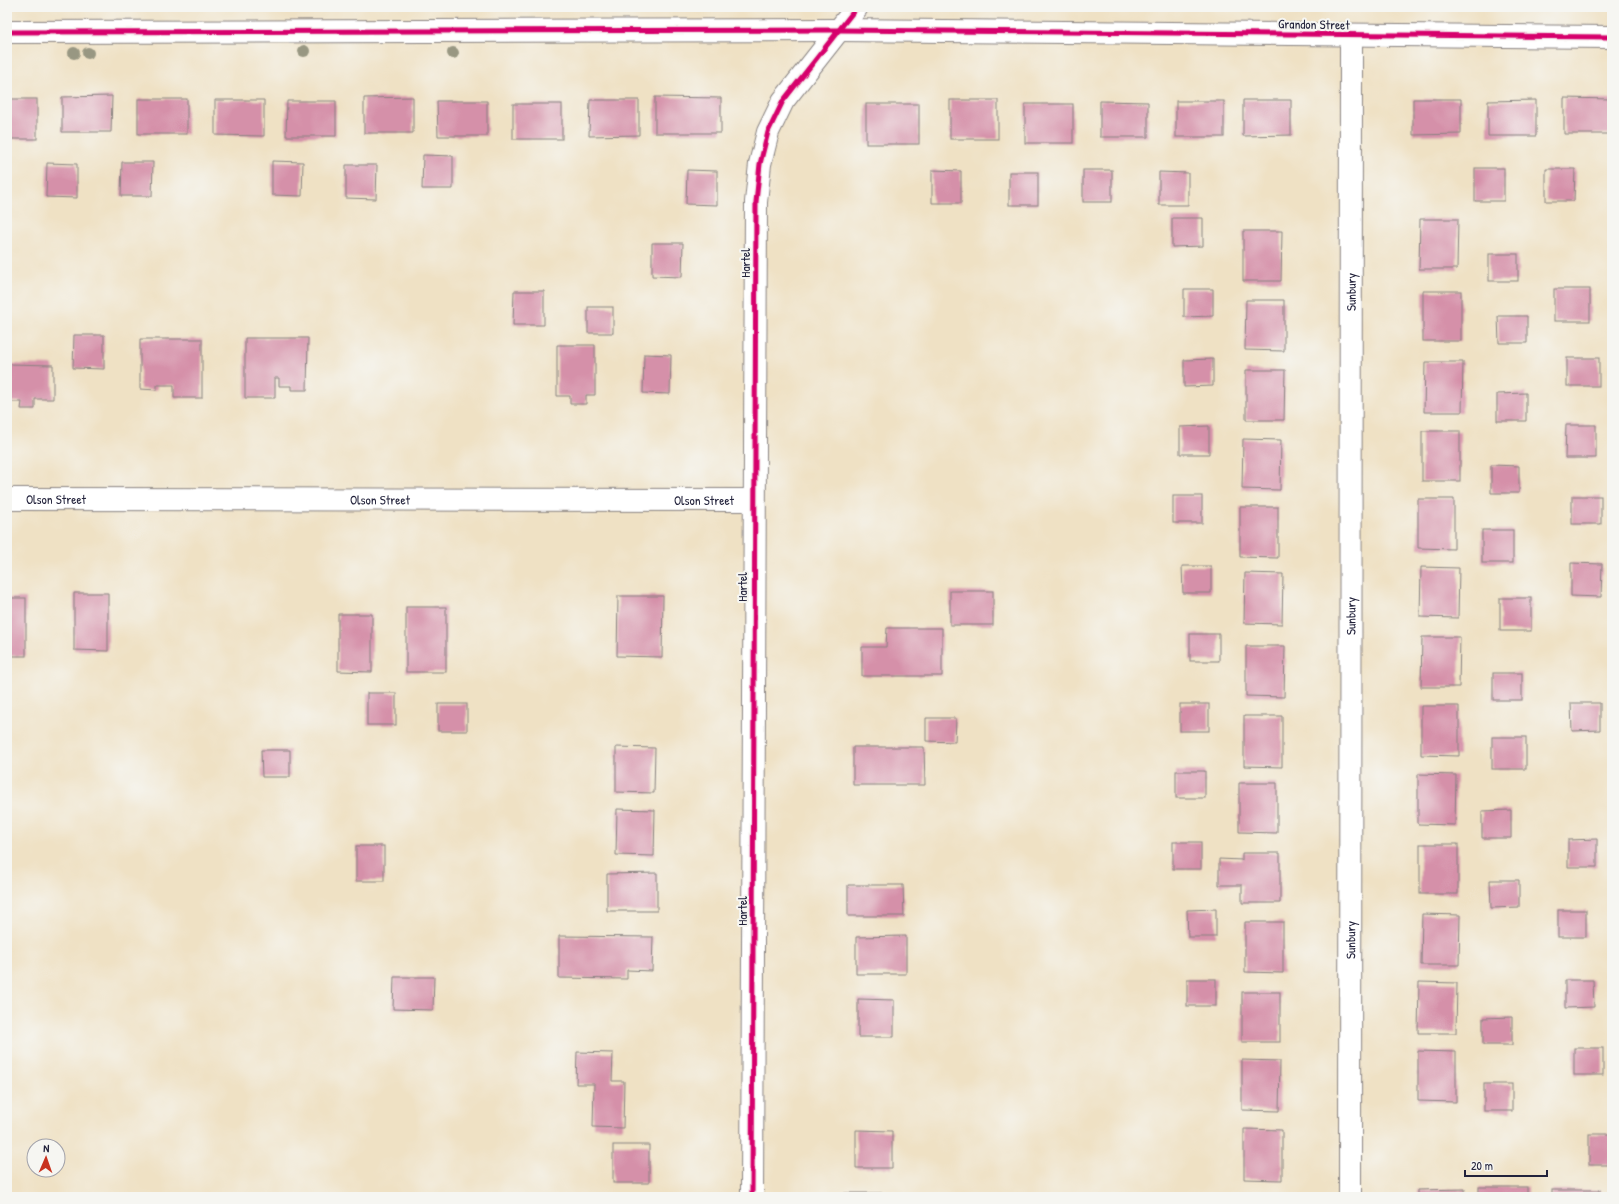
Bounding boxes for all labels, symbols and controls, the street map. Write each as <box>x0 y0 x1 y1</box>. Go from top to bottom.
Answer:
street label: Grandon Street <box>1278 14 1351 34</box>
street label: Hartel <box>736 248 754 278</box>
street label: Sunbury <box>1342 272 1360 311</box>
street label: Olson Street <box>26 490 87 508</box>
street label: Olson Street <box>350 490 411 509</box>
street label: Olson Street <box>674 491 735 509</box>
street label: Hartel <box>733 572 751 602</box>
street label: Sunbury <box>1341 596 1360 635</box>
street label: Hartel <box>733 896 751 926</box>
street label: Sunbury <box>1341 920 1359 959</box>
north arrow <box>26 1138 66 1178</box>
text: N <box>43 1141 50 1155</box>
scale bar <box>1465 1152 1547 1178</box>
text: 20 m <box>1471 1157 1493 1174</box>

